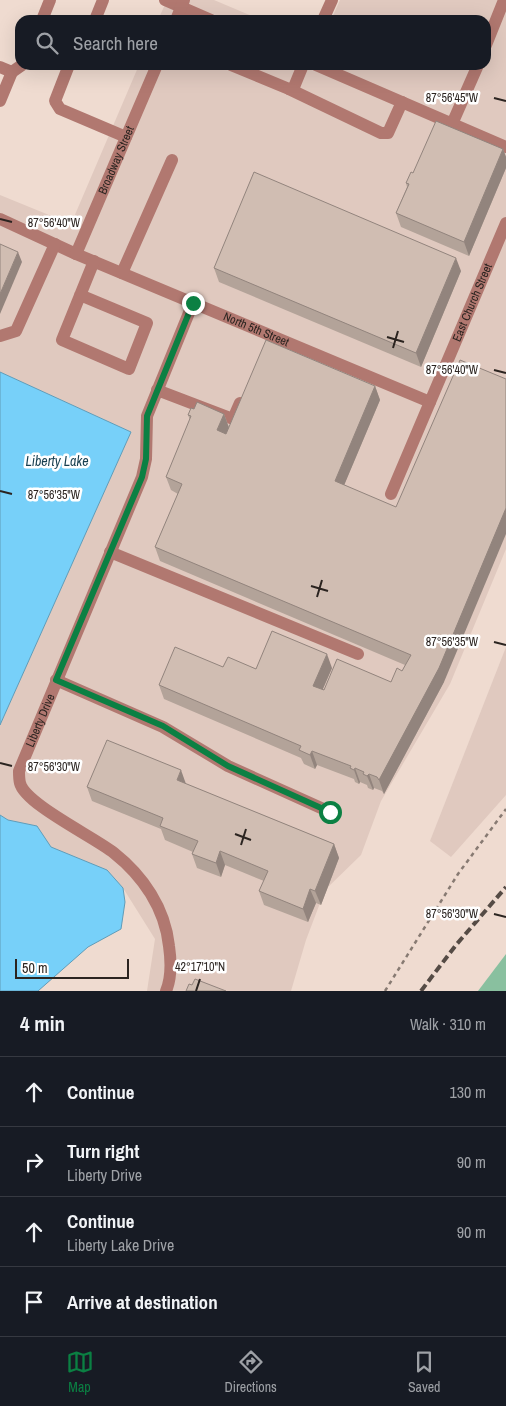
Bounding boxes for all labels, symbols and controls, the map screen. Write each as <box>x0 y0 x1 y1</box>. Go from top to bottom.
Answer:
search box <box>15 15 491 70</box>
icon: search <box>33 29 61 57</box>
text: Search here <box>73 30 158 56</box>
text: 87°56'45"W <box>426 90 479 106</box>
street label: Broadway Street <box>94 123 138 197</box>
text: 87°56'40"W <box>28 215 81 231</box>
street label: East Church Street <box>449 261 496 344</box>
route end <box>182 292 205 315</box>
street label: North 5th Street <box>221 309 292 350</box>
text: 87°56'40"W <box>426 362 479 378</box>
water label: Liberty Lake <box>25 452 89 470</box>
text: 87°56'35"W <box>28 487 81 503</box>
text: 87°56'35"W <box>426 634 479 650</box>
street label: Liberty Drive <box>22 691 58 749</box>
text: 87°56'30"W <box>28 759 81 775</box>
route start <box>319 801 342 824</box>
text: 87°56'30"W <box>426 906 479 922</box>
scale bar <box>15 956 129 979</box>
text: 50 m <box>22 959 48 977</box>
text: 42°17'10"N <box>175 959 225 975</box>
text: 4 min <box>20 1009 65 1038</box>
text: Walk · 310 m <box>410 1013 486 1035</box>
icon: ahead <box>20 1078 48 1106</box>
text: Continue <box>67 1079 135 1105</box>
text: 130 m <box>450 1081 486 1103</box>
text: Turn right <box>67 1138 139 1164</box>
icon: right <box>20 1148 48 1176</box>
text: 90 m <box>457 1151 486 1173</box>
text: Liberty Drive <box>67 1164 142 1186</box>
text: Continue <box>67 1208 135 1234</box>
icon: ahead <box>20 1218 48 1246</box>
text: 90 m <box>457 1221 486 1243</box>
text: Liberty Lake Drive <box>67 1234 174 1256</box>
icon: arrive <box>20 1288 48 1316</box>
text: Arrive at destination <box>67 1289 218 1315</box>
tab: Map <box>66 1348 94 1396</box>
tab: Directions <box>225 1348 277 1396</box>
tab: Saved <box>408 1348 440 1396</box>

